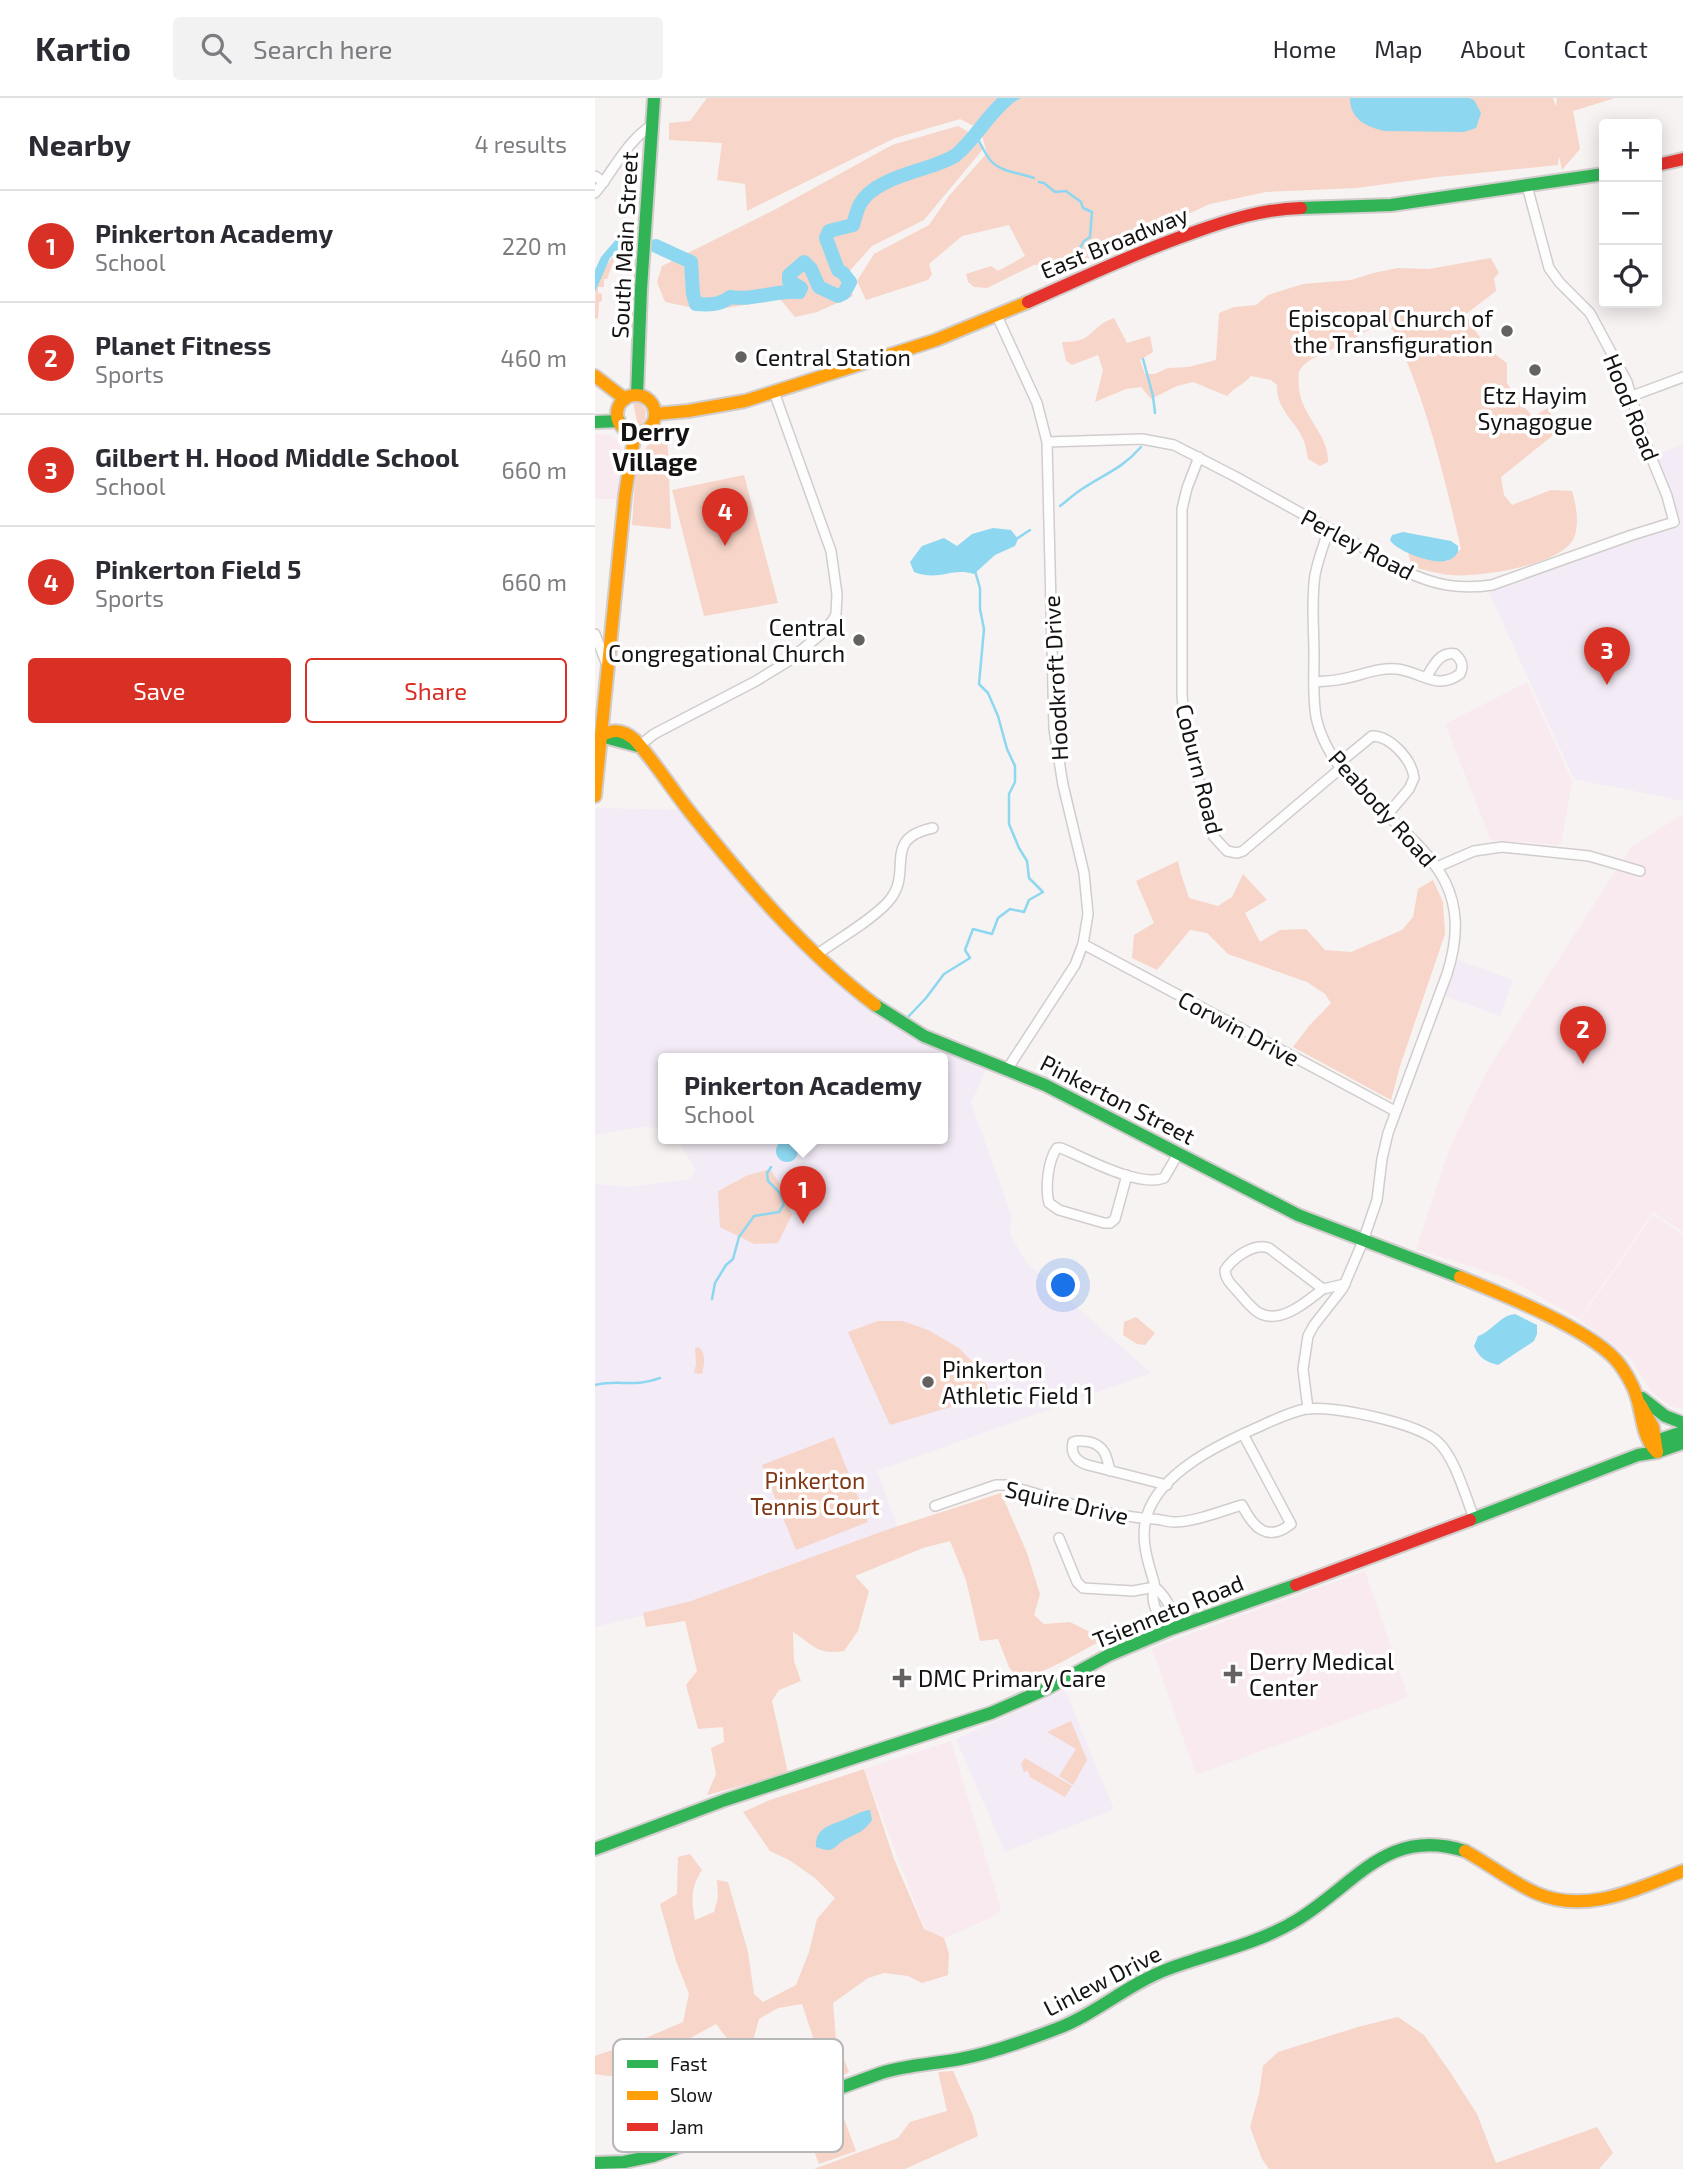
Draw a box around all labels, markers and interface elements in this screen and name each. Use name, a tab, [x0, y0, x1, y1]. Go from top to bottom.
search box	[173, 17, 663, 80]
text: Kartio	[35, 28, 131, 68]
icon: search	[197, 29, 235, 67]
text: Search here	[253, 33, 393, 64]
text: Home	[1273, 34, 1336, 63]
text: Map	[1374, 34, 1422, 63]
text: About	[1460, 34, 1526, 63]
text: Contact	[1564, 34, 1648, 63]
map controls	[1599, 119, 1662, 308]
button: +	[1599, 119, 1662, 182]
text: Nearby	[28, 126, 131, 162]
text: 4 results	[475, 130, 567, 158]
street label: South Main Street	[605, 151, 643, 339]
button: −	[1599, 182, 1662, 245]
street label: East Broadway	[1036, 200, 1192, 284]
text: Pinkerton Academy	[95, 217, 333, 248]
text: 1	[46, 232, 56, 260]
text: 220 m	[502, 232, 567, 260]
button: locate	[1599, 245, 1662, 308]
text: School	[95, 248, 165, 276]
place label: Episcopal Church of the Transfiguration	[1288, 304, 1494, 358]
marker: Episcopal Church of the Transfiguration	[1499, 323, 1515, 339]
text: Planet Fitness	[95, 329, 271, 360]
place label: Central Station	[755, 343, 911, 371]
text: 2	[44, 344, 58, 372]
text: 460 m	[501, 344, 567, 372]
marker: Central Station	[733, 349, 749, 365]
street label: Hood Road	[1598, 349, 1666, 465]
text: Sports	[95, 360, 164, 388]
marker: Etz Hayim Synagogue	[1527, 362, 1543, 378]
place label: Etz Hayim Synagogue	[1478, 381, 1592, 435]
district label: Derry Village	[612, 415, 698, 476]
text: Gilbert H. Hood Middle School	[95, 441, 459, 472]
text: 3	[44, 456, 58, 484]
text: 660 m	[502, 456, 567, 484]
text: School	[95, 472, 165, 500]
pin: 4	[702, 488, 748, 546]
street label: Perley Road	[1297, 503, 1419, 585]
text: Pinkerton Field 5	[95, 553, 301, 584]
text: 4	[44, 568, 58, 596]
text: 660 m	[502, 568, 567, 596]
text: Sports	[95, 584, 164, 612]
street label: Hoodkroft Drive	[1037, 595, 1073, 761]
place label: Central Congregational Church	[608, 613, 845, 667]
pin: 3	[1584, 627, 1630, 685]
marker: Central Congregational Church	[851, 632, 867, 648]
button: Save	[28, 658, 291, 723]
button: Share	[305, 658, 567, 723]
street label: Coburn Road	[1170, 701, 1230, 837]
street label: Peabody Road	[1323, 744, 1443, 872]
street label: Corwin Drive	[1174, 984, 1304, 1072]
pin: 2	[1560, 1006, 1606, 1064]
street label: Pinkerton Street	[1036, 1048, 1200, 1150]
popup	[658, 1053, 948, 1144]
text: Pinkerton Academy	[684, 1069, 922, 1100]
text: School	[684, 1100, 754, 1128]
pin: 1	[780, 1166, 826, 1224]
your location	[1046, 1268, 1080, 1302]
place label: Pinkerton Athletic Field 1	[942, 1355, 1093, 1409]
marker: Pinkerton Athletic Field 1	[920, 1374, 936, 1390]
park label: Pinkerton Tennis Court	[750, 1466, 880, 1520]
street label: Squire Drive	[1003, 1474, 1131, 1530]
street label: Tsienneto Road	[1089, 1568, 1247, 1654]
place label: Derry Medical Center	[1249, 1647, 1394, 1701]
place label: DMC Primary Care	[918, 1664, 1106, 1692]
marker: Derry Medical Center	[1223, 1664, 1243, 1684]
marker: DMC Primary Care	[892, 1668, 912, 1688]
street label: Linlew Drive	[1038, 1938, 1166, 2022]
legend	[613, 2039, 843, 2152]
text: Fast	[670, 2052, 707, 2075]
text: Slow	[670, 2083, 713, 2106]
text: Jam	[670, 2115, 704, 2138]

